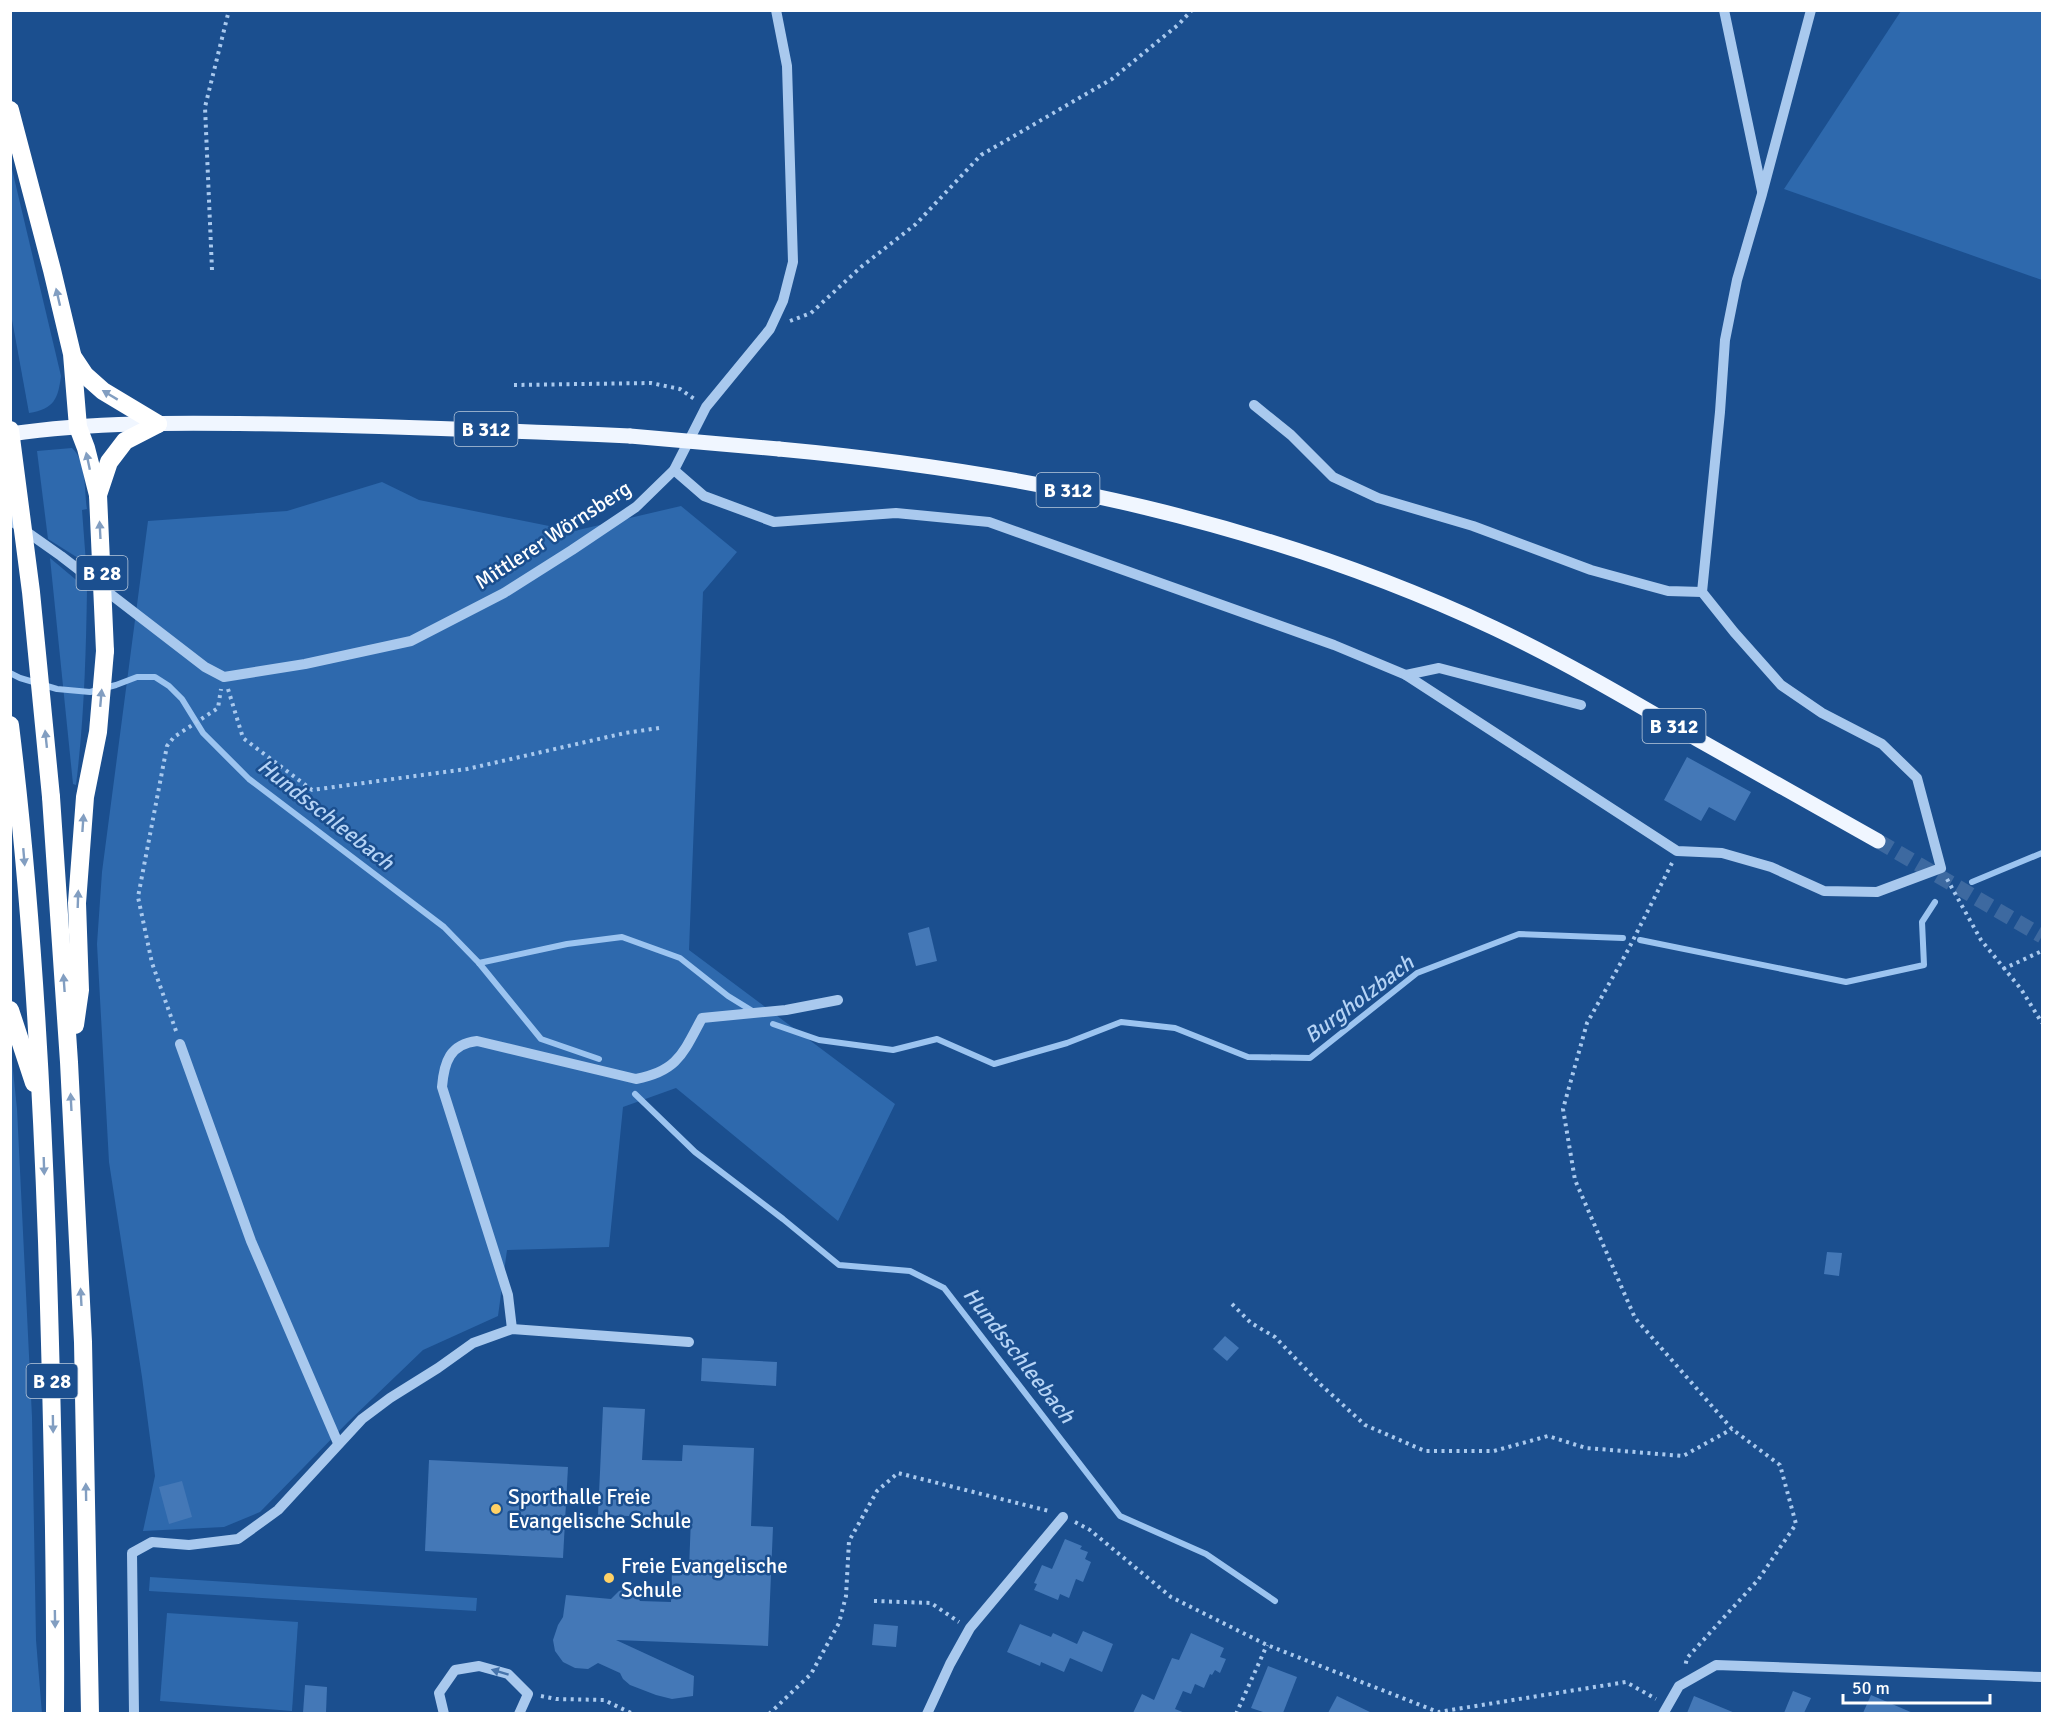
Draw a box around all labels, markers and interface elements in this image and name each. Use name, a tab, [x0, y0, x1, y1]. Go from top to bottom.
one-way arrow	[53, 288, 63, 307]
one-way arrow	[101, 389, 118, 400]
road number: B 312	[454, 412, 518, 446]
one-way arrow	[83, 452, 93, 470]
road number: B 312	[1036, 473, 1100, 507]
street label: Mittlerer Wörnsberg	[470, 475, 636, 595]
one-way arrow	[95, 520, 104, 539]
road number: B 28	[76, 556, 128, 590]
one-way arrow	[96, 688, 106, 707]
road number: B 312	[1642, 709, 1706, 743]
one-way arrow	[41, 729, 51, 748]
water label: Hundsschleebach	[253, 752, 400, 876]
one-way arrow	[78, 813, 88, 832]
one-way arrow	[20, 847, 29, 866]
one-way arrow	[73, 890, 83, 909]
water label: Burgholzbach	[1299, 948, 1420, 1049]
one-way arrow	[59, 973, 69, 992]
one-way arrow	[67, 1093, 76, 1112]
one-way arrow	[39, 1157, 49, 1176]
water label: Hundsschleebach	[957, 1282, 1081, 1429]
one-way arrow	[76, 1287, 86, 1306]
road number: B 28	[26, 1364, 78, 1398]
one-way arrow	[48, 1415, 58, 1434]
one-way arrow	[81, 1482, 90, 1501]
place label: Sporthalle Freie Evangelische Schule	[508, 1484, 691, 1534]
marker: Sporthalle Freie Evangelische Schule	[489, 1502, 503, 1516]
place label: Freie Evangelische Schule	[621, 1553, 788, 1603]
marker: Freie Evangelische Schule	[602, 1571, 616, 1585]
one-way arrow	[50, 1610, 60, 1629]
one-way arrow	[491, 1667, 509, 1676]
scale bar	[1843, 1667, 1990, 1705]
text: 50 m	[1852, 1677, 1890, 1699]

